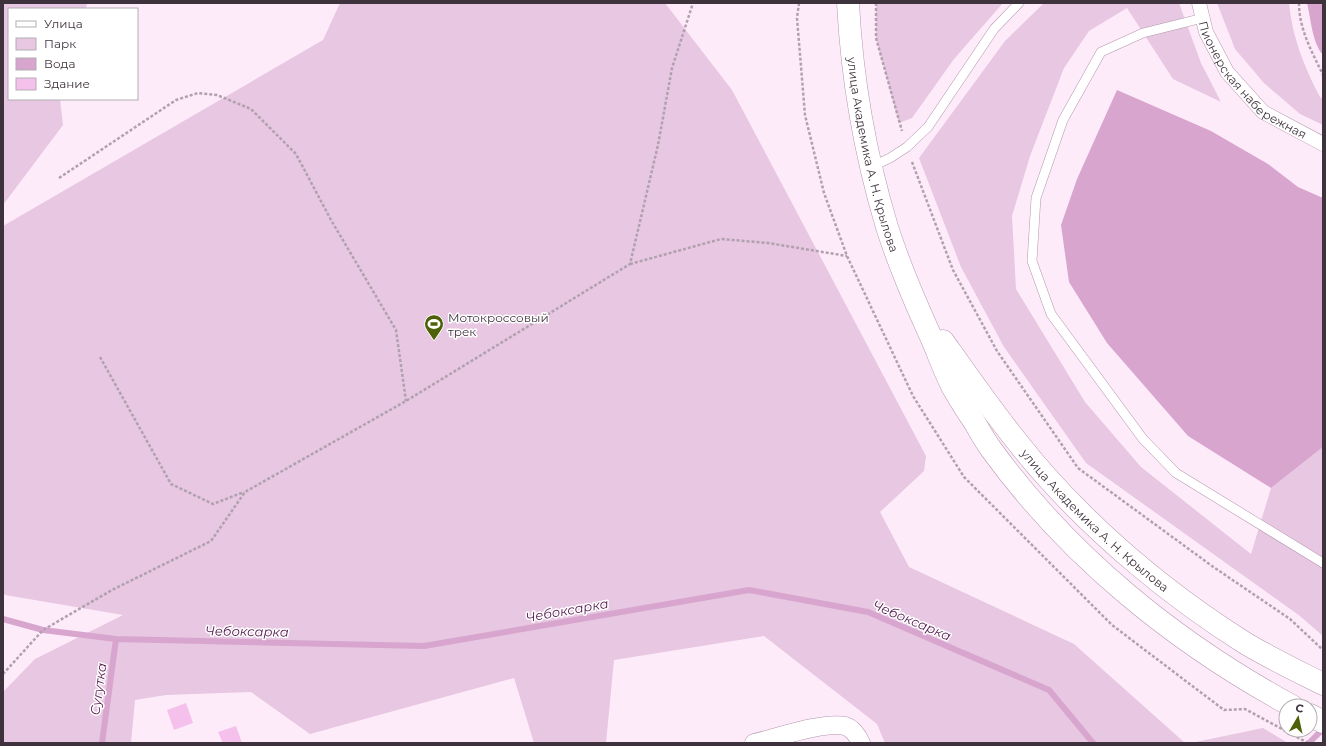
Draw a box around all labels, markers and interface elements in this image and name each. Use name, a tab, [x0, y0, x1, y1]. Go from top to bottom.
legend	[8, 8, 138, 100]
text: Улица	[44, 16, 83, 31]
street label: Пионерская набережная	[1196, 19, 1309, 141]
text: Парк	[44, 36, 76, 51]
street label: улица Академика А. Н. Крылова	[845, 55, 902, 254]
text: Вода	[44, 56, 75, 71]
text: Здание	[44, 76, 90, 91]
place label: Мотокроссовый трек	[448, 310, 549, 339]
sports icon: Мотокроссовый трек	[423, 313, 445, 341]
street label: улица Академика А. Н. Крылова	[1018, 445, 1172, 595]
water label: Чебоксарка	[525, 595, 610, 625]
water label: Чебоксарка	[870, 596, 954, 644]
water label: Чебоксарка	[205, 622, 289, 640]
water label: Сугутка	[86, 662, 110, 716]
north arrow	[1278, 698, 1318, 738]
text: С	[1295, 701, 1305, 716]

